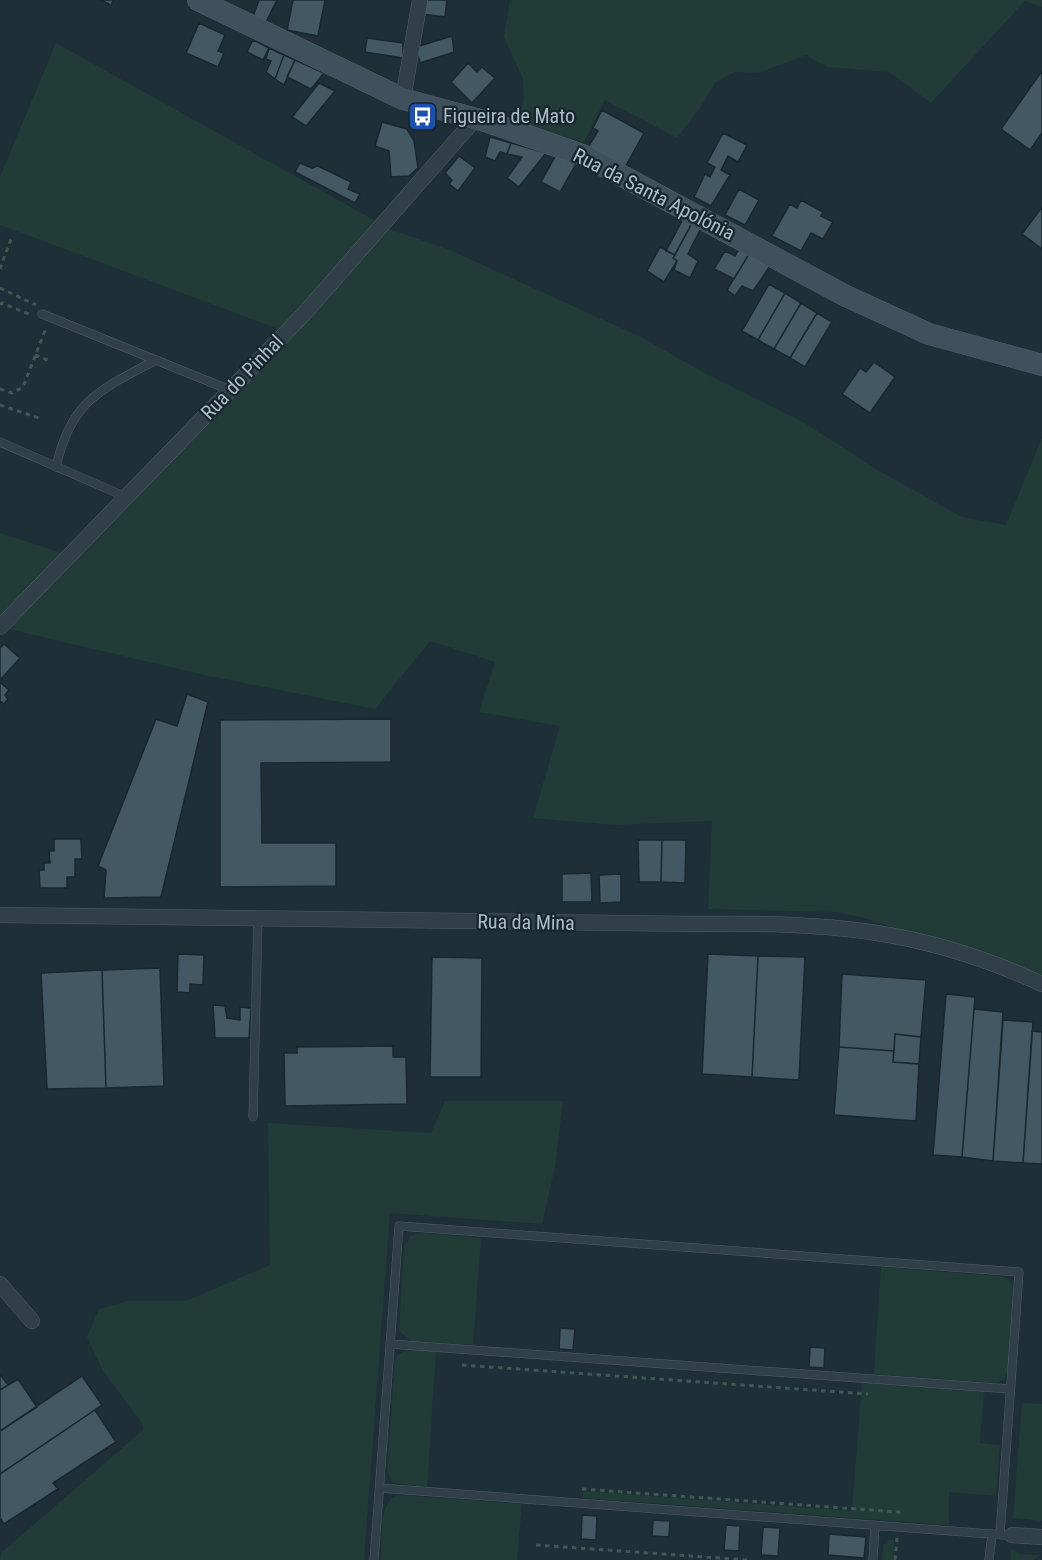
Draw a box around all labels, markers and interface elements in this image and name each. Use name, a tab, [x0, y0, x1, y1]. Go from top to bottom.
bus stop icon: Figueira de Mato	[406, 100, 438, 132]
place label: Figueira de Mato	[443, 104, 575, 128]
street label: Rua da Santa Apolónia	[569, 143, 739, 245]
street label: Rua do Pinhal	[196, 330, 288, 424]
street label: Rua da Mina	[477, 909, 575, 935]

